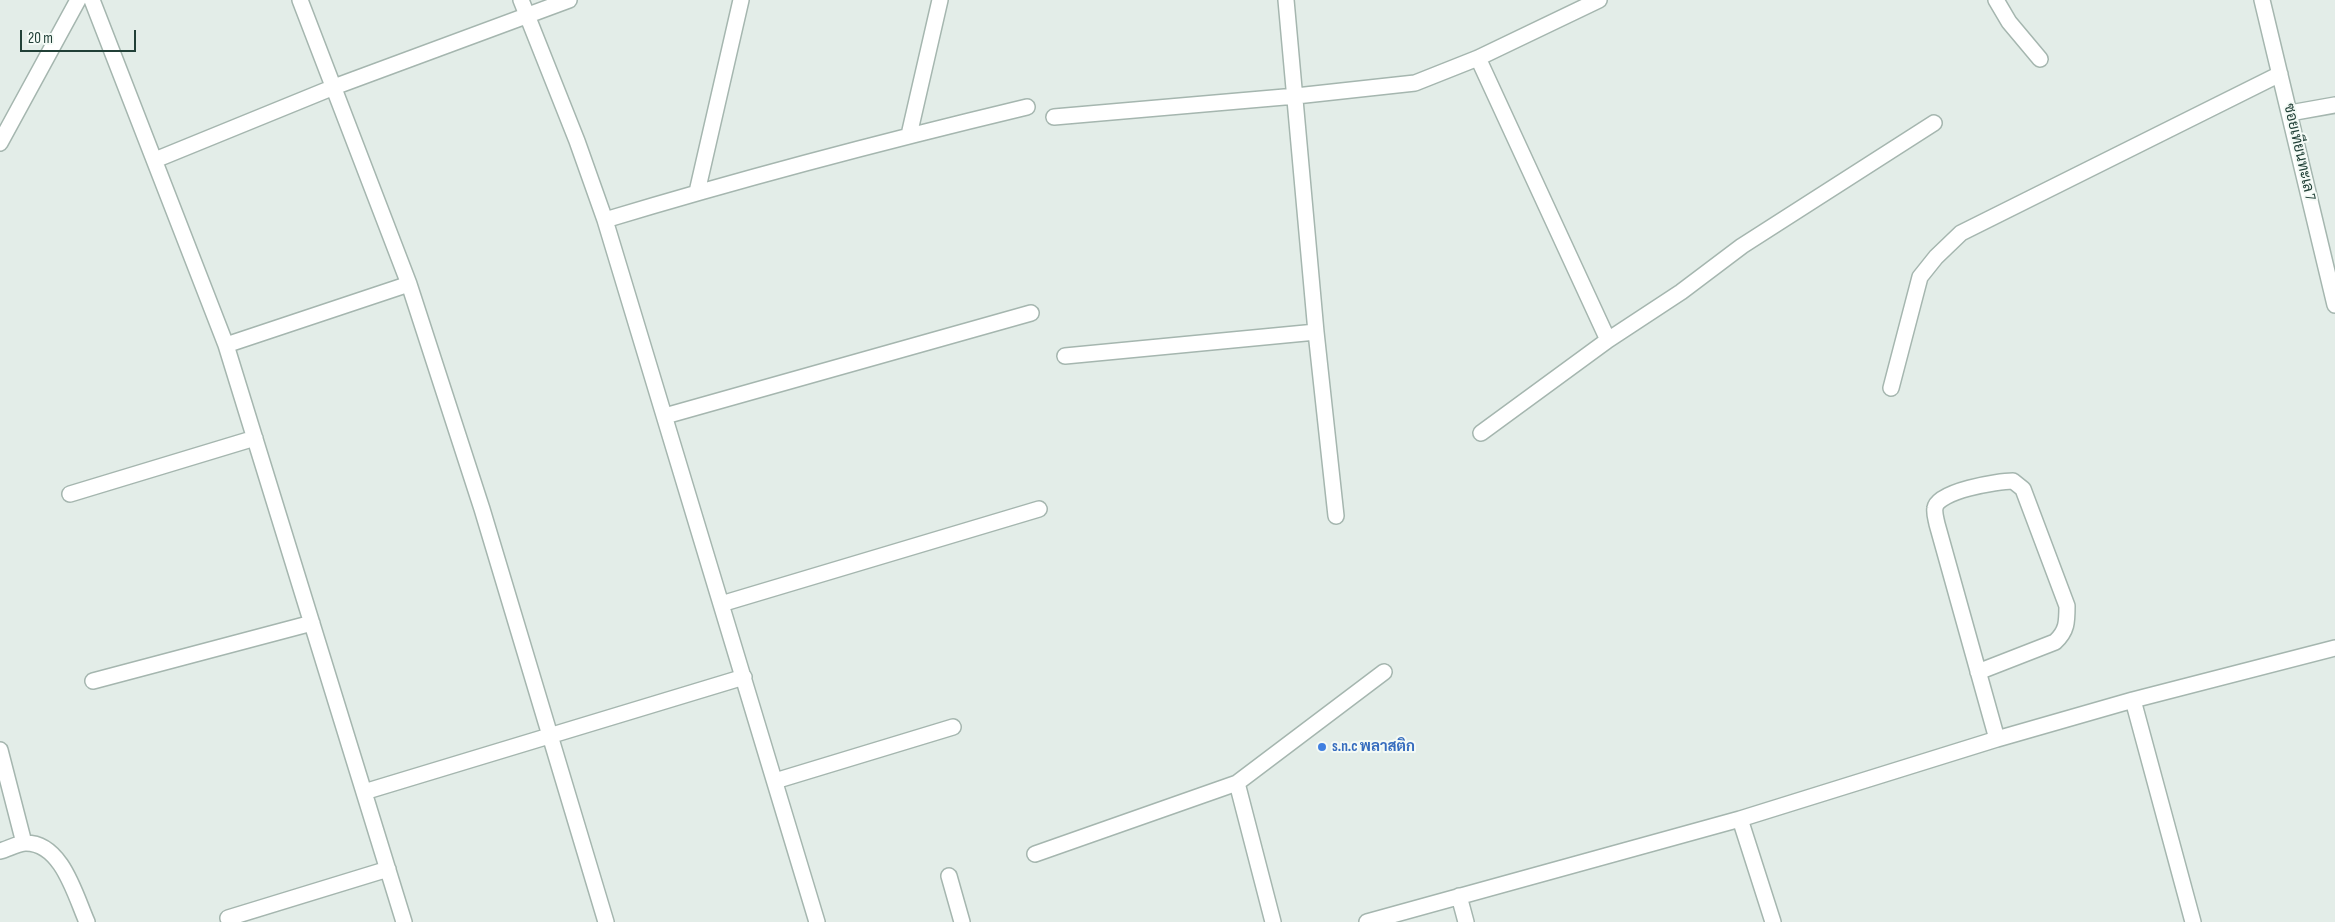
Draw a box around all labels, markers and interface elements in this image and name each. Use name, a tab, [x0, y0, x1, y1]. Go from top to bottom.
scale bar	[22, 20, 139, 52]
text: 20 m	[28, 29, 53, 48]
street label: ซอยเทียนทะเล 7	[2279, 102, 2319, 202]
place label: s.n.c พลาสติก	[1332, 738, 1415, 756]
marker: s.n.c พลาสติก	[1316, 741, 1328, 753]

